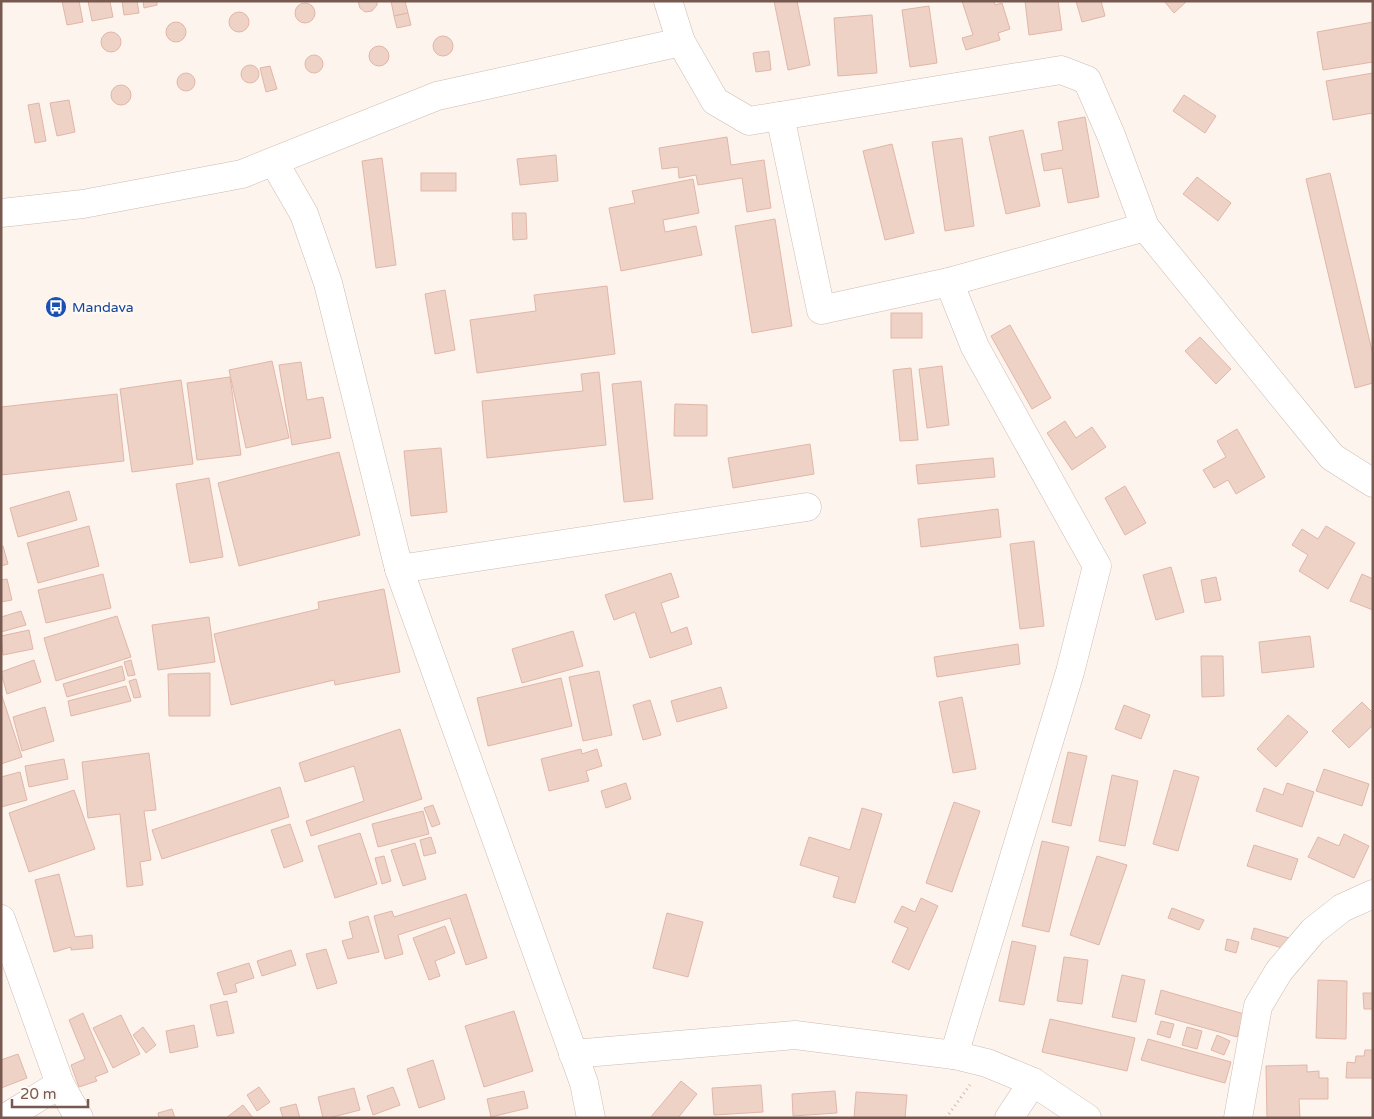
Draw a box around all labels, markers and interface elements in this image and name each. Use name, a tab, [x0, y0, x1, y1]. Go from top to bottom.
bus stop icon: Mandava	[44, 295, 68, 319]
place label: Mandava	[72, 299, 134, 316]
scale bar	[12, 1076, 89, 1108]
text: 20 m	[20, 1085, 57, 1103]

